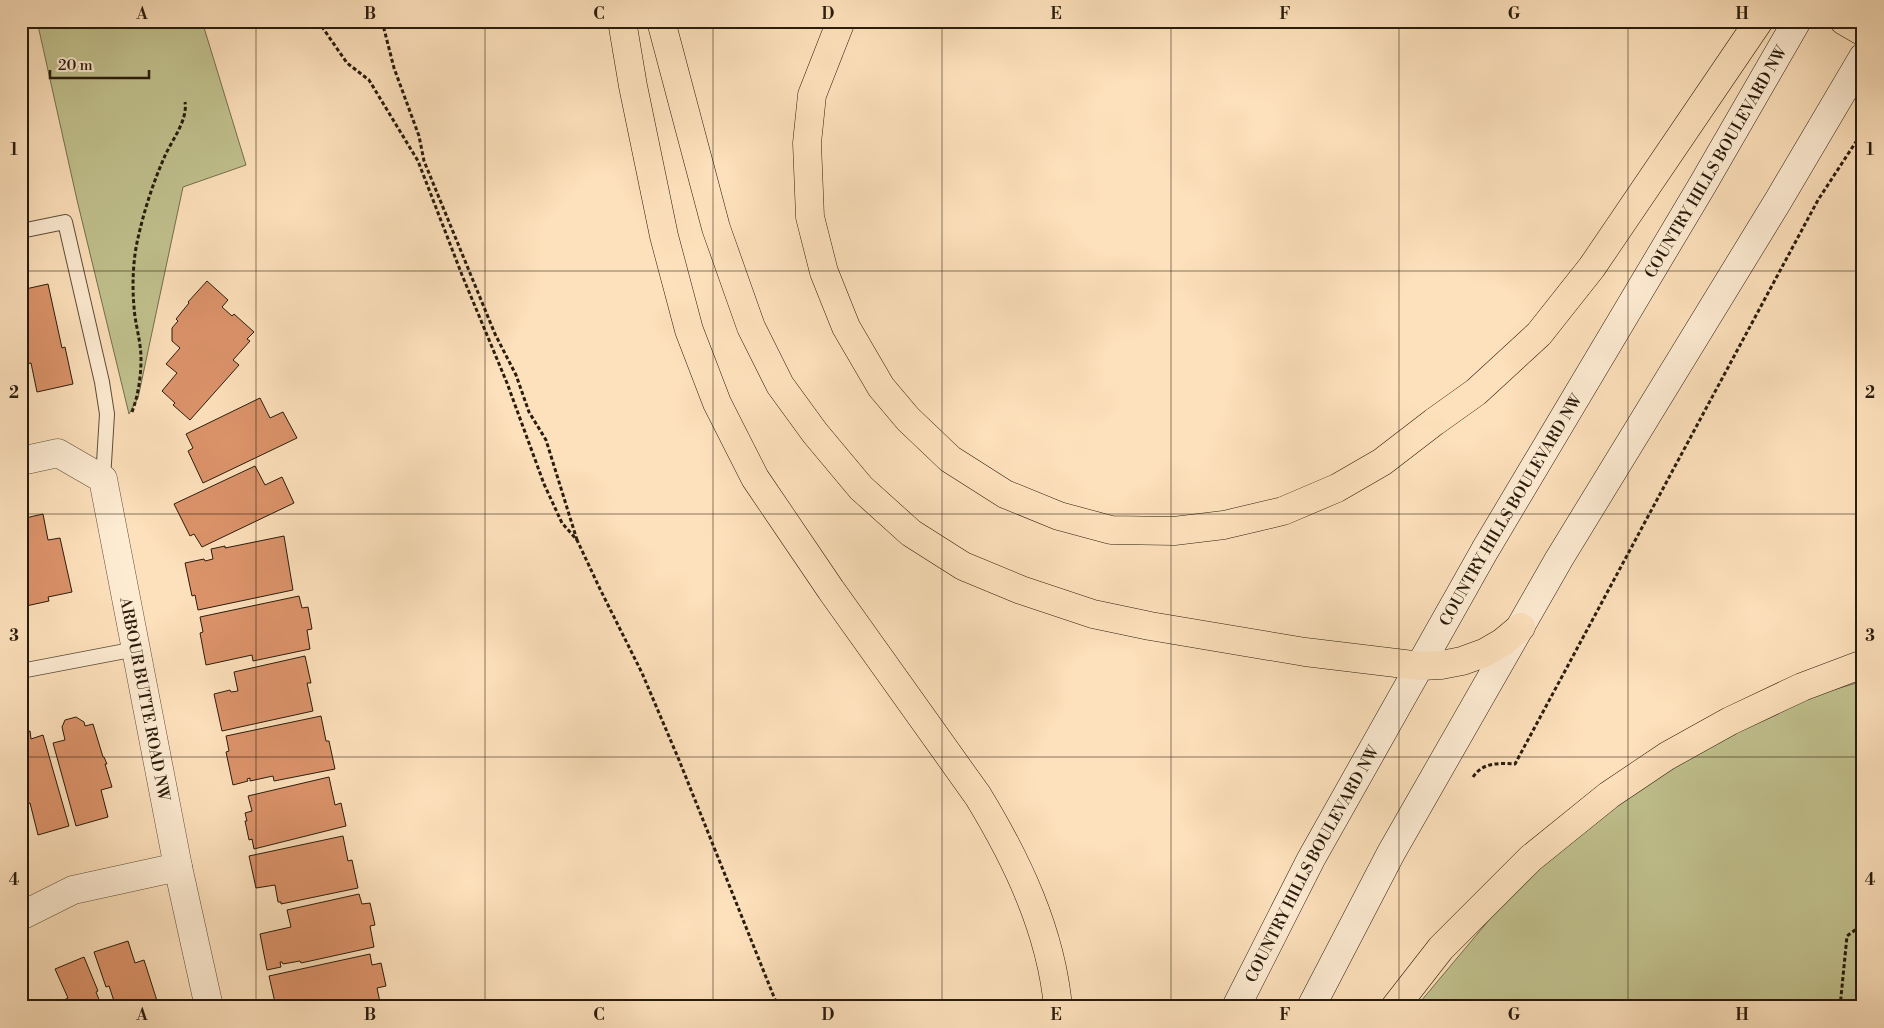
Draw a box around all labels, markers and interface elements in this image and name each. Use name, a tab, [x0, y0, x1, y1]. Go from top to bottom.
text: A	[135, 4, 148, 24]
text: B	[364, 4, 376, 24]
text: C	[593, 4, 605, 24]
text: D	[822, 4, 835, 24]
text: E	[1050, 4, 1062, 24]
text: F	[1279, 4, 1291, 24]
text: G	[1508, 4, 1521, 24]
text: H	[1735, 4, 1749, 24]
street label: COUNTRY HILLS BOULEVARD NW	[1640, 42, 1792, 282]
scale bar	[50, 48, 149, 80]
text: 20 m	[58, 56, 93, 75]
text: 1	[10, 140, 18, 160]
text: 1	[1866, 140, 1874, 160]
text: 2	[9, 383, 19, 403]
text: 2	[1865, 383, 1875, 403]
street label: COUNTRY HILLS BOULEVARD NW	[1435, 390, 1587, 630]
street label: ARBOUR BUTTE ROAD NW	[115, 595, 174, 803]
text: 3	[9, 626, 19, 646]
text: 3	[1865, 626, 1875, 646]
street label: COUNTRY HILLS BOULEVARD NW	[1241, 742, 1384, 986]
text: 4	[9, 870, 20, 890]
text: 4	[1865, 870, 1876, 890]
text: A	[135, 1005, 148, 1025]
text: B	[364, 1005, 376, 1025]
text: C	[593, 1005, 605, 1025]
text: D	[822, 1005, 835, 1025]
text: E	[1050, 1005, 1062, 1025]
text: F	[1279, 1005, 1291, 1025]
text: G	[1508, 1005, 1521, 1025]
text: H	[1735, 1005, 1749, 1025]

